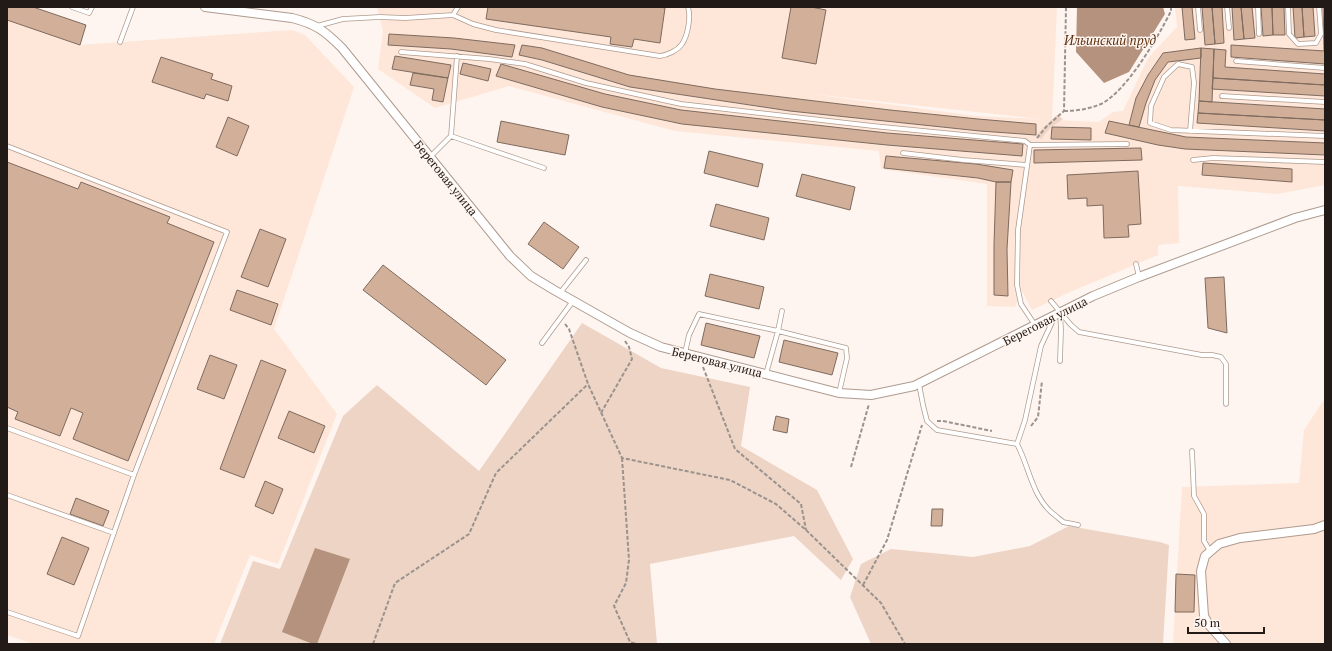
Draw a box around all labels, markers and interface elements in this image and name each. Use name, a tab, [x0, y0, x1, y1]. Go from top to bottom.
water label: Ильинский пруд	[1063, 31, 1157, 49]
street label: Береговая улица	[411, 137, 481, 219]
street label: Береговая улица	[1000, 293, 1090, 349]
street label: Береговая улица	[670, 344, 764, 380]
scale bar	[1188, 609, 1264, 635]
text: 50 m	[1194, 615, 1221, 630]

